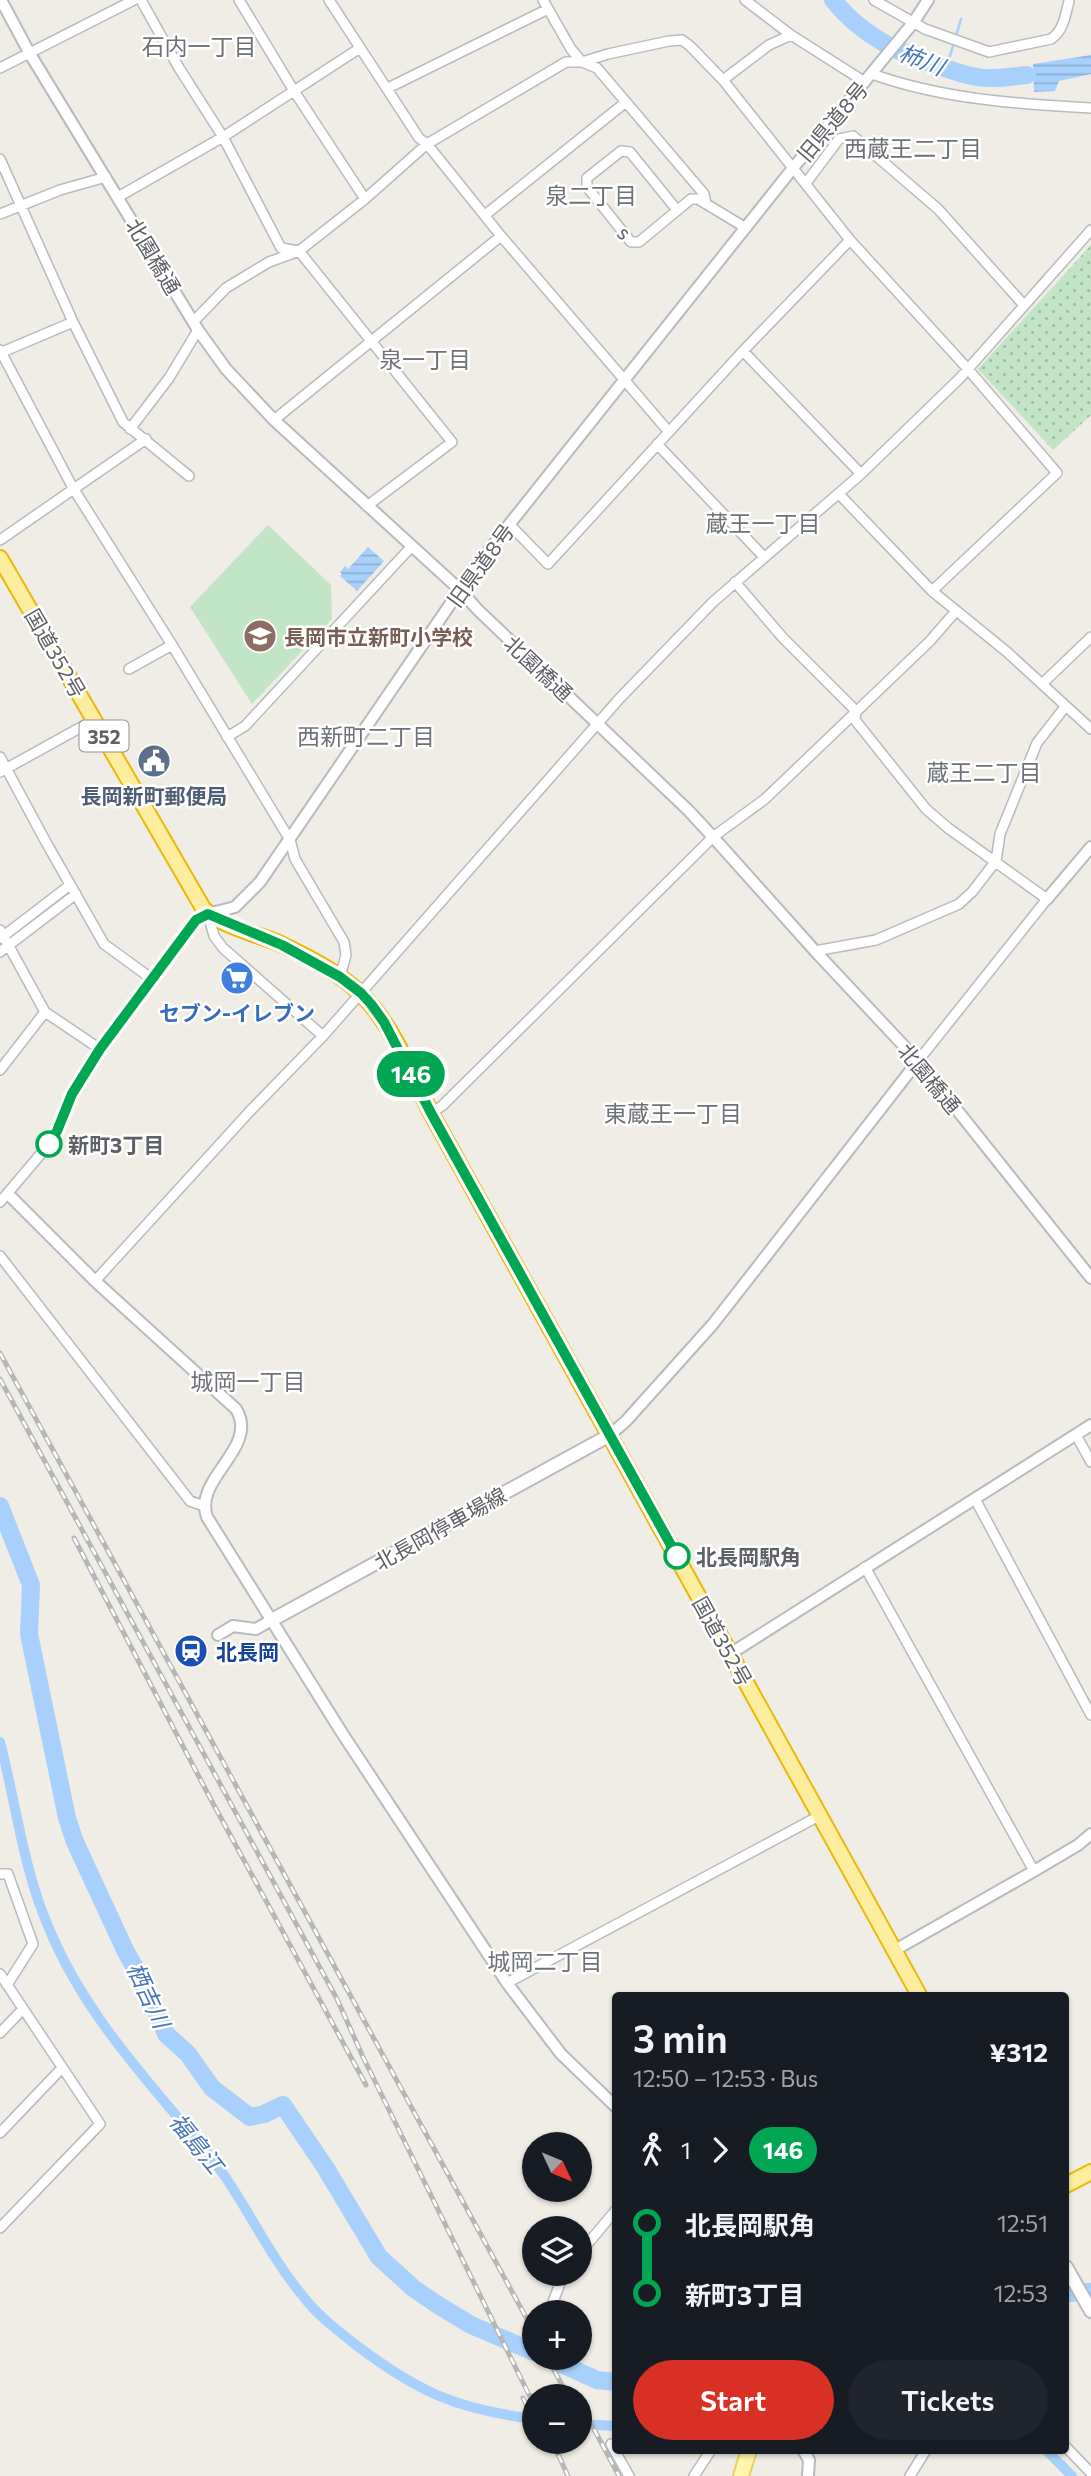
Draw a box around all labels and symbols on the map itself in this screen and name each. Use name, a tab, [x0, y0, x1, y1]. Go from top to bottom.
district label: 石内一丁目	[142, 32, 257, 60]
water label: 柿川	[896, 38, 951, 81]
street label: 旧県道8号	[791, 76, 873, 166]
district label: 西蔵王二丁目	[844, 134, 982, 162]
district label: 泉二丁目	[545, 181, 637, 209]
street label: 北園橋通	[122, 214, 186, 298]
street label: s	[613, 220, 637, 244]
district label: 泉一丁目	[379, 345, 471, 373]
district label: 蔵王一丁目	[706, 509, 821, 537]
street label: 旧県道8号	[441, 519, 519, 611]
street label: 国道352号	[20, 604, 92, 702]
school or university icon: 長岡市立新町小学校	[241, 617, 279, 655]
place label: 長岡市立新町小学校	[284, 624, 473, 649]
street label: 北園橋通	[500, 630, 578, 706]
road number: 352	[80, 720, 128, 751]
district label: 西新町二丁目	[297, 722, 435, 750]
public building icon: 長岡新町郵便局	[135, 742, 173, 780]
district label: 蔵王二丁目	[927, 758, 1042, 786]
place label: 長岡新町郵便局	[81, 783, 228, 808]
supermarket icon: セブン-イレブン	[218, 959, 256, 997]
place label: セブン-イレブン	[159, 1000, 315, 1025]
street label: 北園橋通	[893, 1038, 967, 1118]
line badge: 146	[371, 1051, 451, 1097]
district label: 東蔵王一丁目	[604, 1099, 742, 1127]
marker: 新町3丁目	[36, 1131, 62, 1157]
place label: 新町3丁目	[68, 1132, 164, 1157]
district label: 城岡一丁目	[191, 1367, 306, 1395]
street label: 北長岡停車場線	[370, 1481, 510, 1575]
marker: 北長岡駅角	[664, 1543, 690, 1569]
place label: 北長岡駅角	[696, 1544, 801, 1569]
street label: 国道352号	[688, 1592, 758, 1690]
station icon: 北長岡	[172, 1632, 210, 1670]
place label: 北長岡	[216, 1639, 279, 1664]
district label: 城岡二丁目	[488, 1947, 603, 1975]
water label: 栖吉川	[122, 1958, 178, 2035]
water label: 福島江	[164, 2107, 231, 2181]
north arrow	[522, 2132, 592, 2202]

